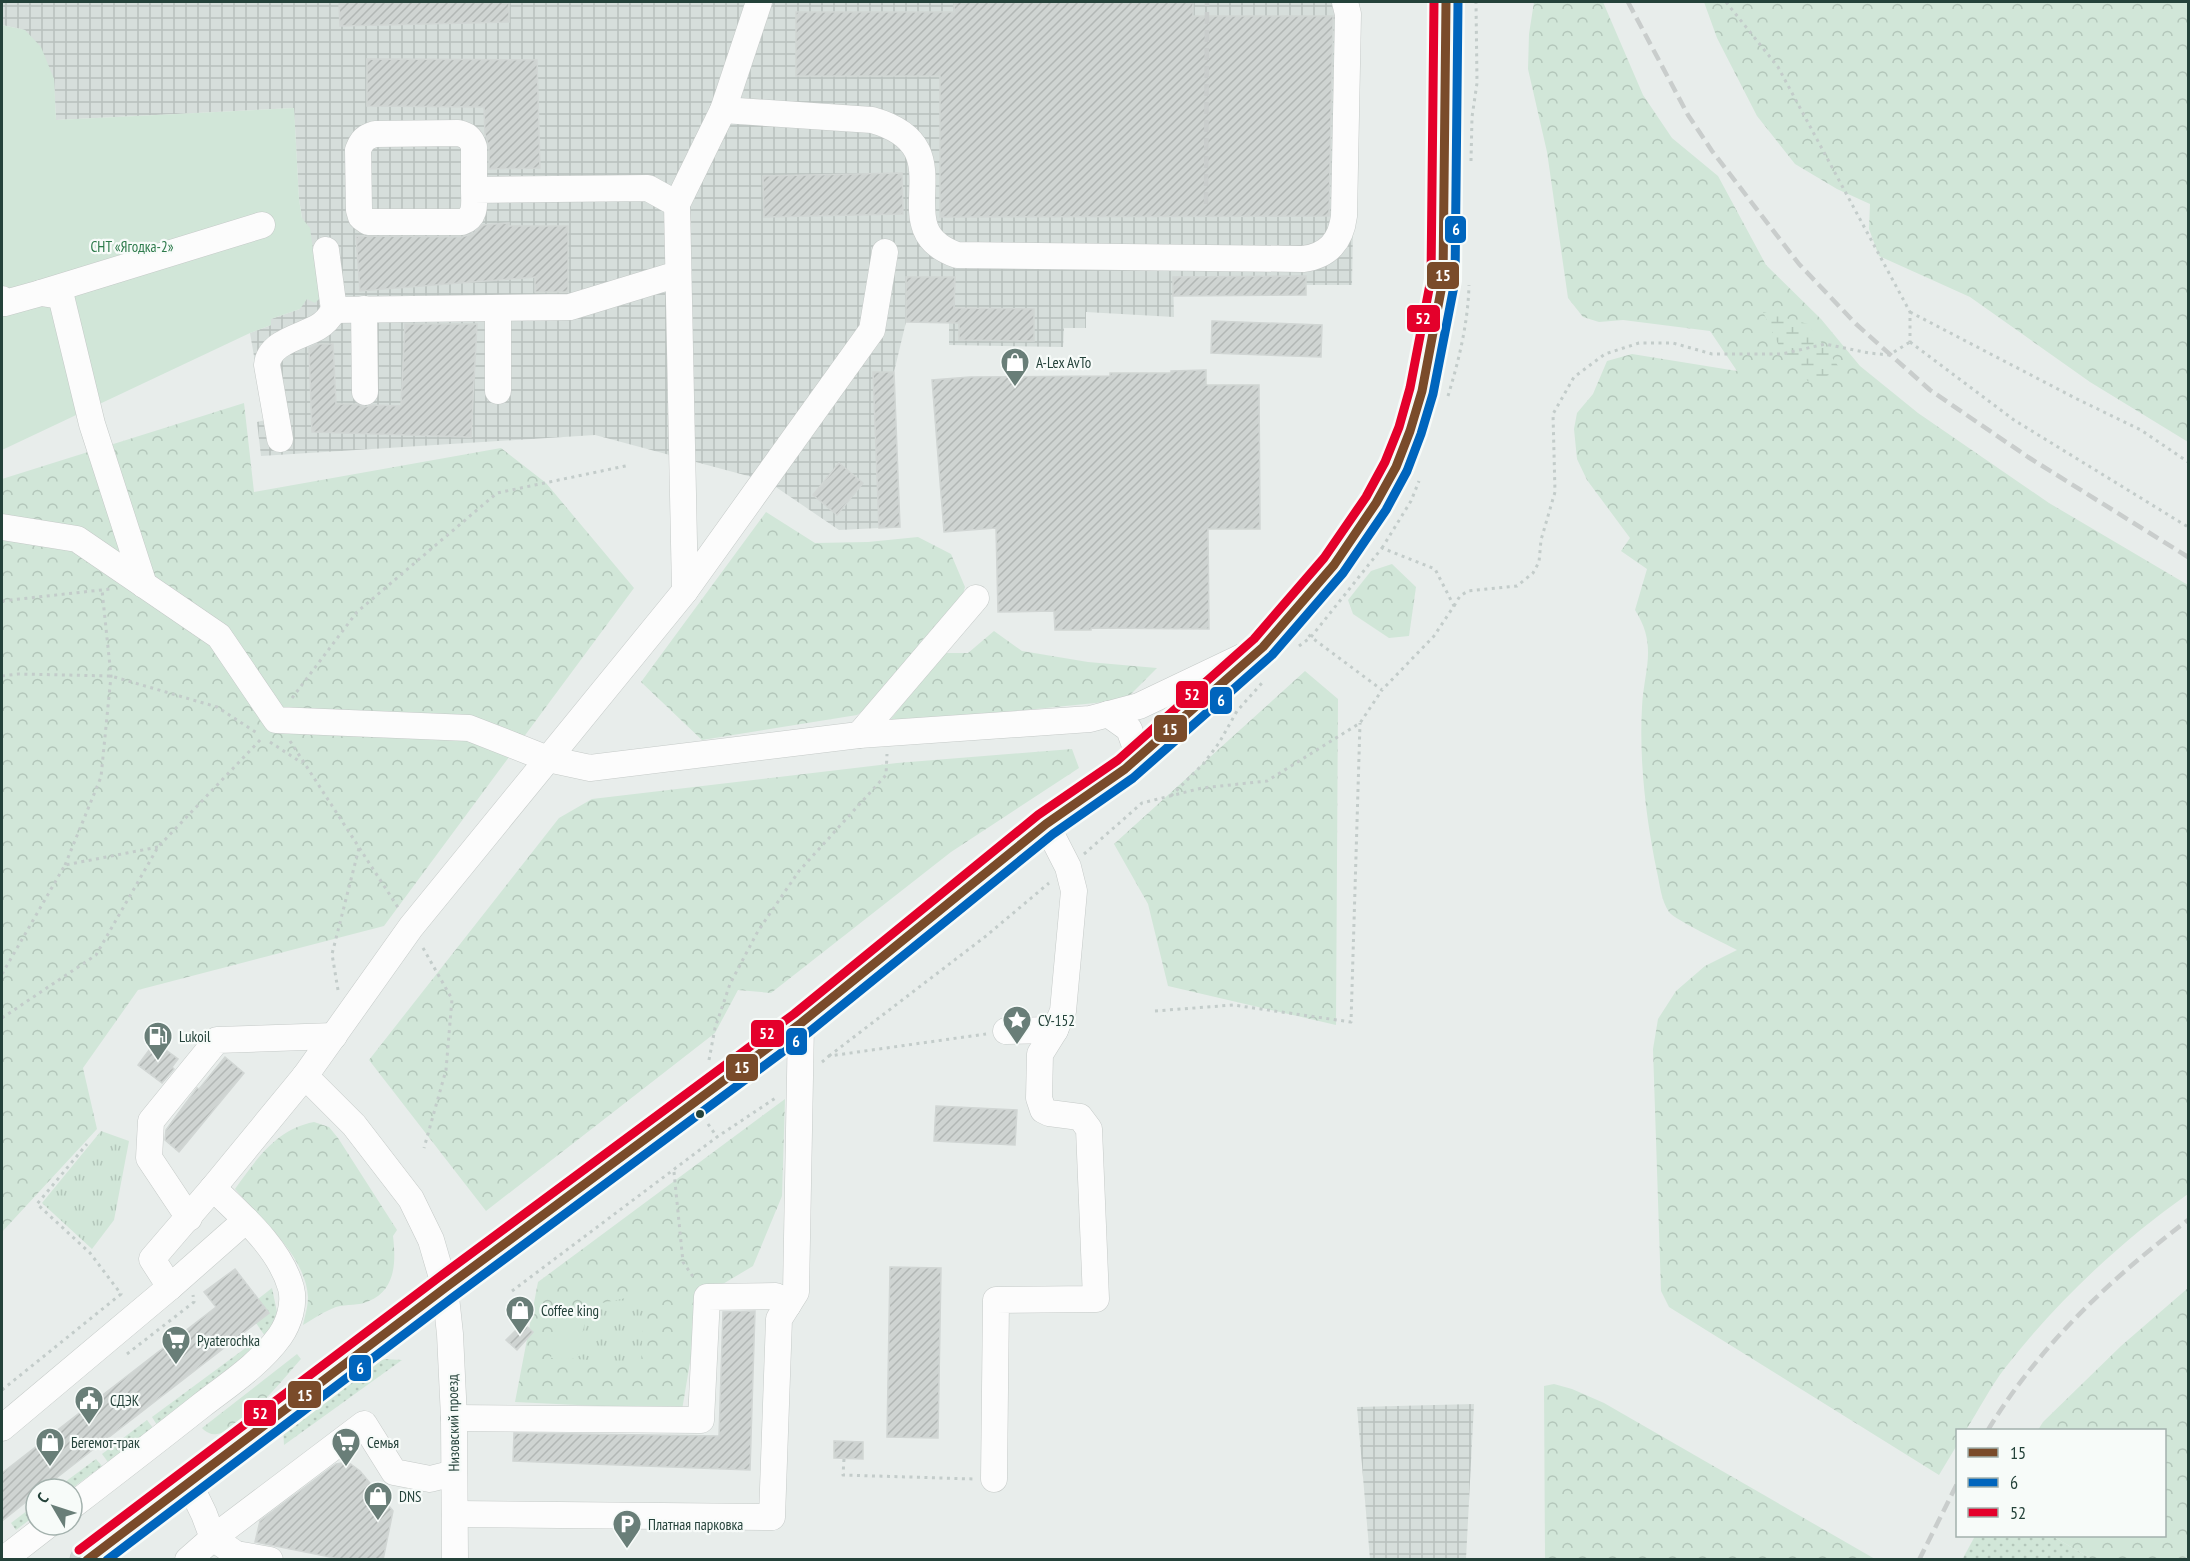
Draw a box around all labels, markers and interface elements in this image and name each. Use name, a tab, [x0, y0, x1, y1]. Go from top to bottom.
line badge: 6	[1444, 215, 1467, 244]
text: 6	[1452, 219, 1460, 239]
park label: СНТ «Ягодка-2»	[90, 237, 174, 256]
line badge: 15	[1426, 261, 1460, 290]
text: 15	[1435, 265, 1451, 285]
line badge: 52	[1406, 304, 1441, 333]
text: 52	[1415, 308, 1431, 328]
shop icon: A-Lex AvTo	[999, 346, 1031, 388]
place label: A-Lex AvTo	[1036, 353, 1091, 372]
line badge: 52	[1175, 680, 1209, 709]
text: 52	[1184, 684, 1200, 704]
line badge: 6	[1209, 686, 1233, 715]
text: 6	[1217, 690, 1225, 710]
line badge: 15	[1153, 714, 1188, 743]
text: 15	[1162, 719, 1178, 739]
place icon: СУ-152	[1001, 1004, 1033, 1046]
place label: СУ-152	[1038, 1011, 1075, 1030]
line badge: 52	[750, 1019, 785, 1048]
fuel station icon: Lukoil	[142, 1020, 174, 1062]
text: 52	[759, 1023, 775, 1043]
place label: Lukoil	[179, 1027, 211, 1046]
line badge: 6	[785, 1027, 808, 1056]
text: 6	[792, 1031, 800, 1051]
line badge: 15	[725, 1053, 759, 1082]
text: 15	[734, 1057, 750, 1077]
unlabelled marker	[694, 1108, 706, 1120]
shop icon: Coffee king	[504, 1294, 536, 1336]
place label: Coffee king	[541, 1301, 599, 1320]
supermarket icon: Pyaterochka	[160, 1324, 192, 1366]
place label: Pyaterochka	[197, 1331, 260, 1350]
line badge: 6	[348, 1354, 372, 1382]
text: 6	[356, 1358, 364, 1378]
street label: Низовский проезд	[443, 1374, 463, 1472]
line badge: 15	[287, 1380, 322, 1409]
public building icon: СДЭК	[73, 1384, 105, 1426]
text: 15	[297, 1385, 313, 1405]
place label: СДЭК	[110, 1391, 140, 1410]
line badge: 52	[243, 1399, 277, 1427]
text: 52	[252, 1403, 268, 1423]
shop icon: Бегемот-трак	[34, 1426, 66, 1468]
supermarket icon: Семья	[330, 1426, 362, 1468]
legend	[1956, 1429, 2166, 1537]
place label: Бегемот-трак	[71, 1433, 140, 1452]
place label: Семья	[367, 1433, 399, 1452]
text: 15	[2010, 1441, 2026, 1464]
text: 6	[2010, 1471, 2018, 1494]
north arrow	[24, 1477, 84, 1537]
shop icon: DNS	[362, 1480, 394, 1522]
place label: DNS	[399, 1487, 421, 1506]
text: С	[32, 1488, 53, 1507]
text: 52	[2010, 1501, 2026, 1524]
parking icon: Платная парковка	[611, 1508, 643, 1550]
place label: Платная парковка	[648, 1515, 743, 1534]

